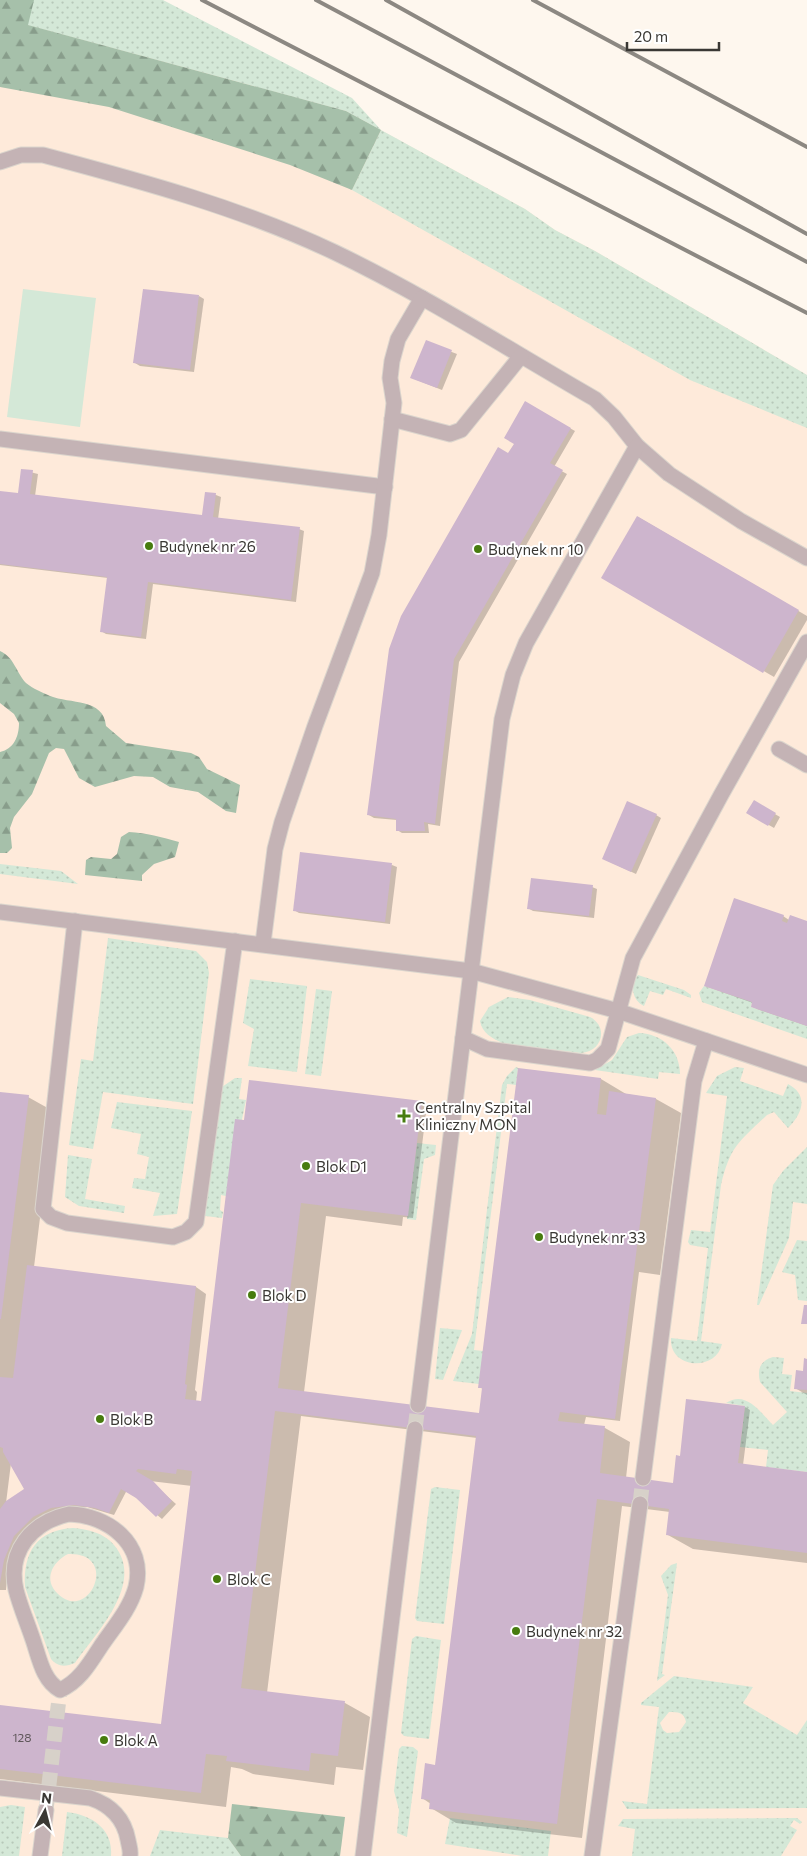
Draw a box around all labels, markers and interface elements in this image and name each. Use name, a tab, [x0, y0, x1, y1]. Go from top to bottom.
scale bar	[627, 20, 720, 52]
text: 20 m	[634, 27, 668, 45]
place label: Budynek nr 26	[159, 537, 256, 555]
marker: Budynek nr 26	[143, 540, 155, 552]
place label: Budynek nr 10	[488, 540, 584, 558]
marker: Budynek nr 10	[472, 543, 484, 555]
place label: Centralny Szpital Kliniczny MON	[415, 1098, 531, 1133]
marker: Centralny Szpital Kliniczny MON	[397, 1109, 411, 1123]
place label: Blok D1	[316, 1157, 367, 1175]
marker: Blok D1	[300, 1160, 312, 1172]
place label: Budynek nr 33	[549, 1228, 646, 1246]
marker: Budynek nr 33	[533, 1231, 545, 1243]
place label: Blok D	[262, 1286, 307, 1304]
marker: Blok D	[246, 1289, 258, 1301]
place label: Blok B	[110, 1410, 153, 1428]
marker: Blok B	[94, 1413, 106, 1425]
place label: Blok C	[227, 1570, 271, 1588]
marker: Blok C	[211, 1573, 223, 1585]
place label: Budynek nr 32	[526, 1622, 622, 1640]
marker: Budynek nr 32	[510, 1625, 522, 1637]
house number: 128	[12, 1730, 32, 1744]
place label: Blok A	[114, 1731, 158, 1749]
marker: Blok A	[98, 1734, 110, 1746]
north arrow	[20, 1786, 70, 1836]
text: N	[40, 1789, 53, 1807]

